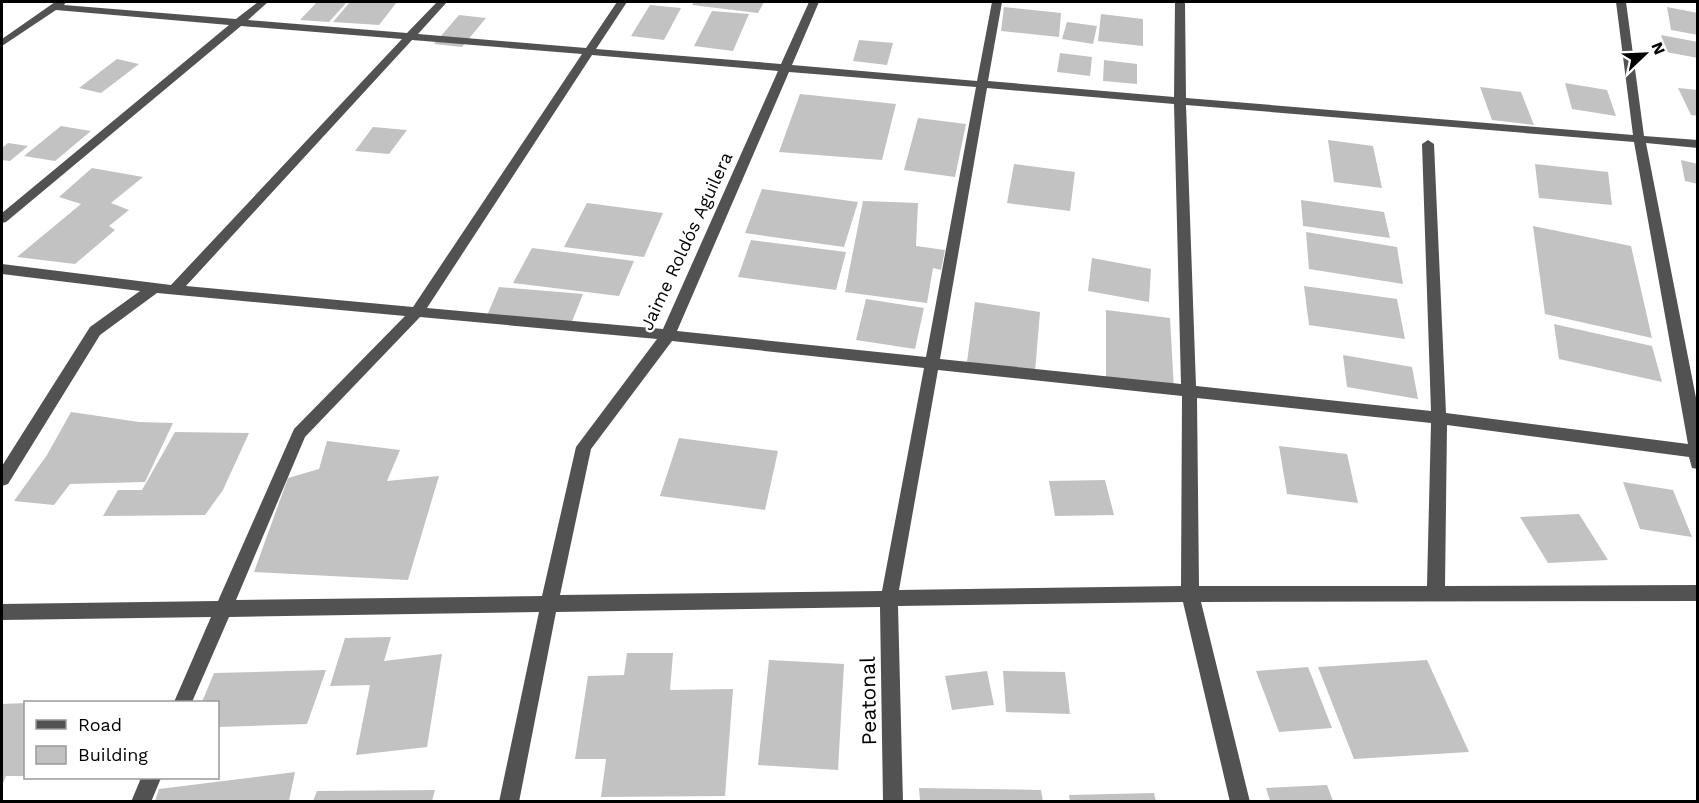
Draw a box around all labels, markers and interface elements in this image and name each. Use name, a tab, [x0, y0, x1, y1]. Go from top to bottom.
north arrow	[1615, 24, 1675, 84]
text: N	[1647, 39, 1669, 58]
street label: Jaime Roldós Aguilera	[635, 149, 737, 333]
street label: Peatonal	[855, 656, 881, 746]
legend	[24, 701, 219, 779]
text: Road	[78, 714, 122, 735]
text: Building	[78, 744, 148, 765]

